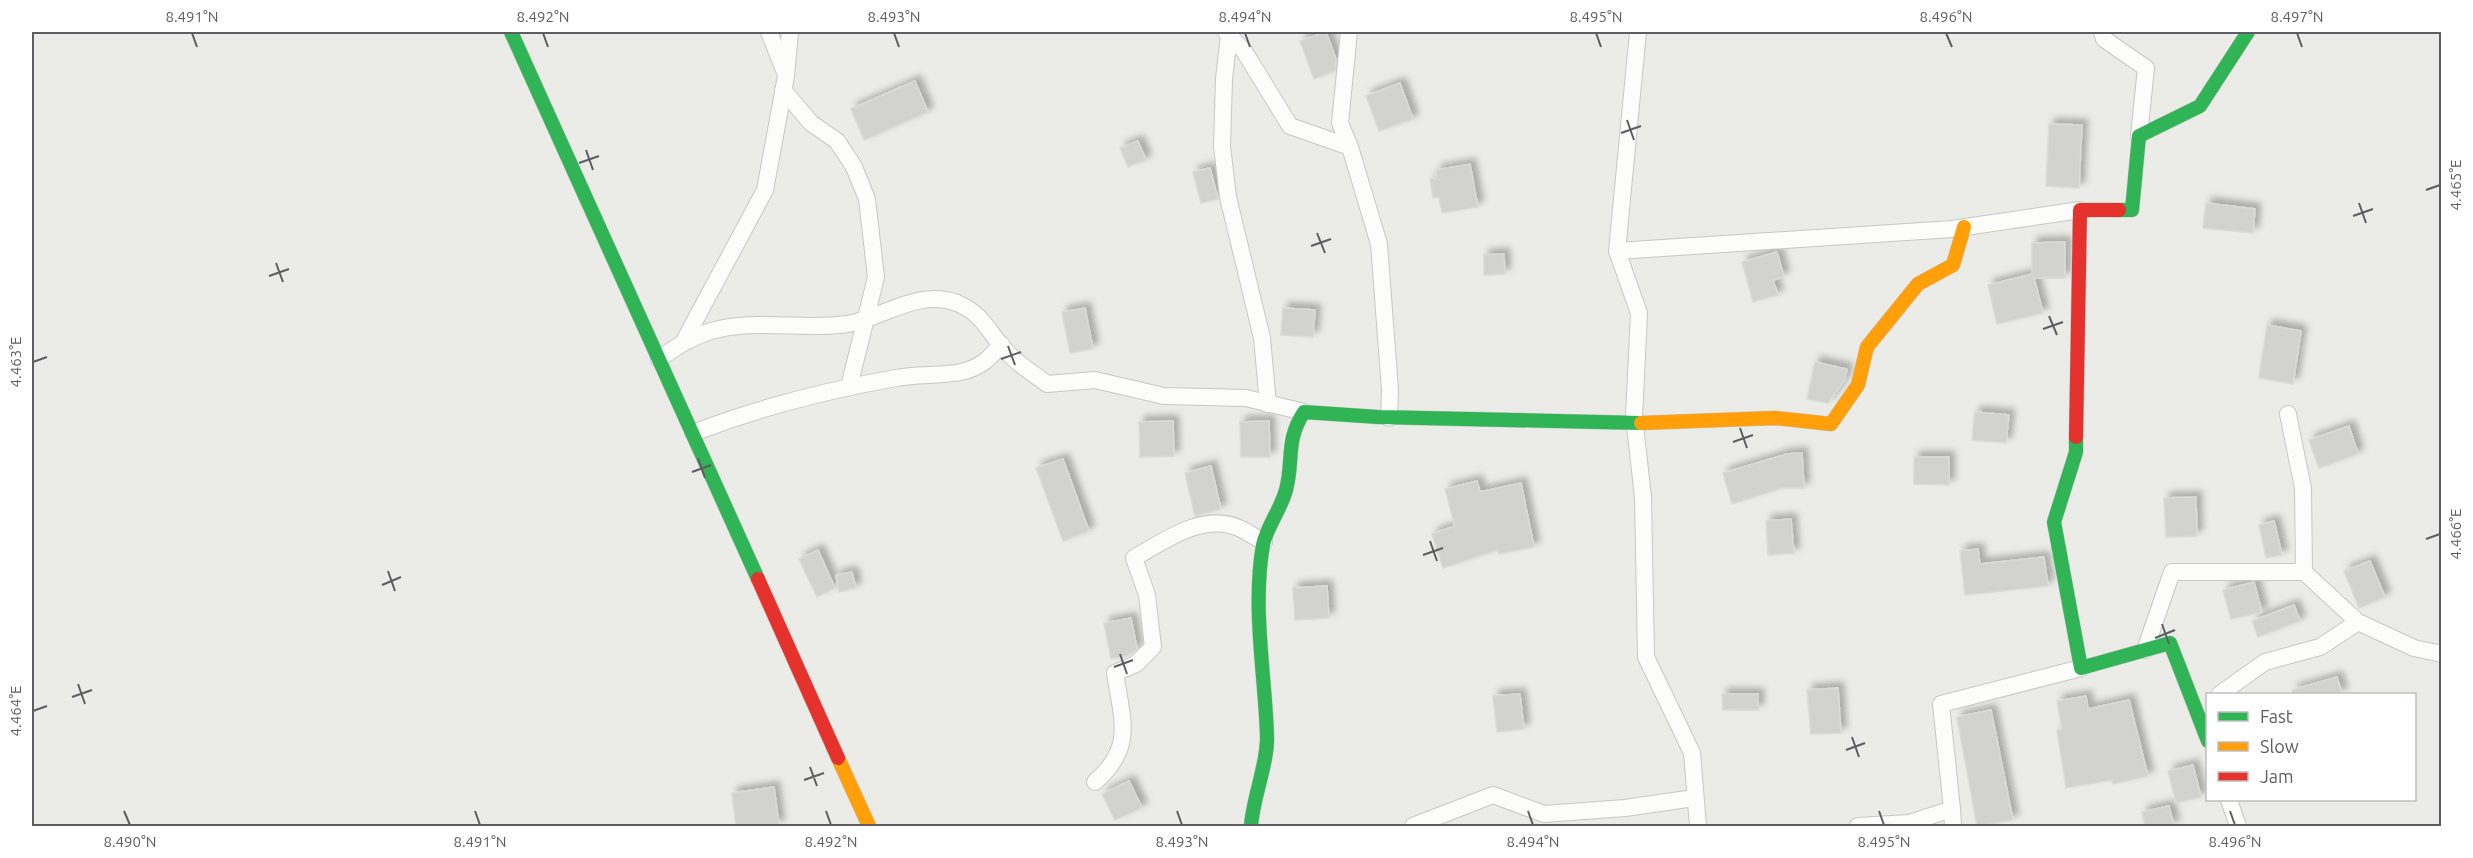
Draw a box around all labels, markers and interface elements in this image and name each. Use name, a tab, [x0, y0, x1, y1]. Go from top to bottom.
text: 8.491°N	[165, 8, 219, 25]
text: 8.492°N	[516, 8, 570, 25]
text: 8.493°N	[867, 8, 921, 25]
text: 8.494°N	[1218, 8, 1272, 25]
text: 8.495°N	[1569, 8, 1623, 25]
text: 8.496°N	[1919, 8, 1973, 25]
text: 8.497°N	[2270, 8, 2324, 25]
text: 4.465°E	[2447, 160, 2464, 210]
text: 4.463°E	[7, 337, 24, 387]
text: 4.466°E	[2447, 509, 2464, 559]
text: 4.464°E	[7, 686, 24, 736]
legend	[2206, 693, 2416, 801]
text: Fast	[2260, 706, 2293, 726]
text: Slow	[2260, 736, 2299, 756]
text: Jam	[2260, 766, 2294, 786]
text: 8.490°N	[103, 833, 157, 850]
text: 8.491°N	[453, 833, 507, 850]
text: 8.492°N	[804, 833, 858, 850]
text: 8.493°N	[1155, 833, 1209, 850]
text: 8.494°N	[1506, 833, 1560, 850]
text: 8.495°N	[1857, 833, 1911, 850]
text: 8.496°N	[2208, 833, 2262, 850]

